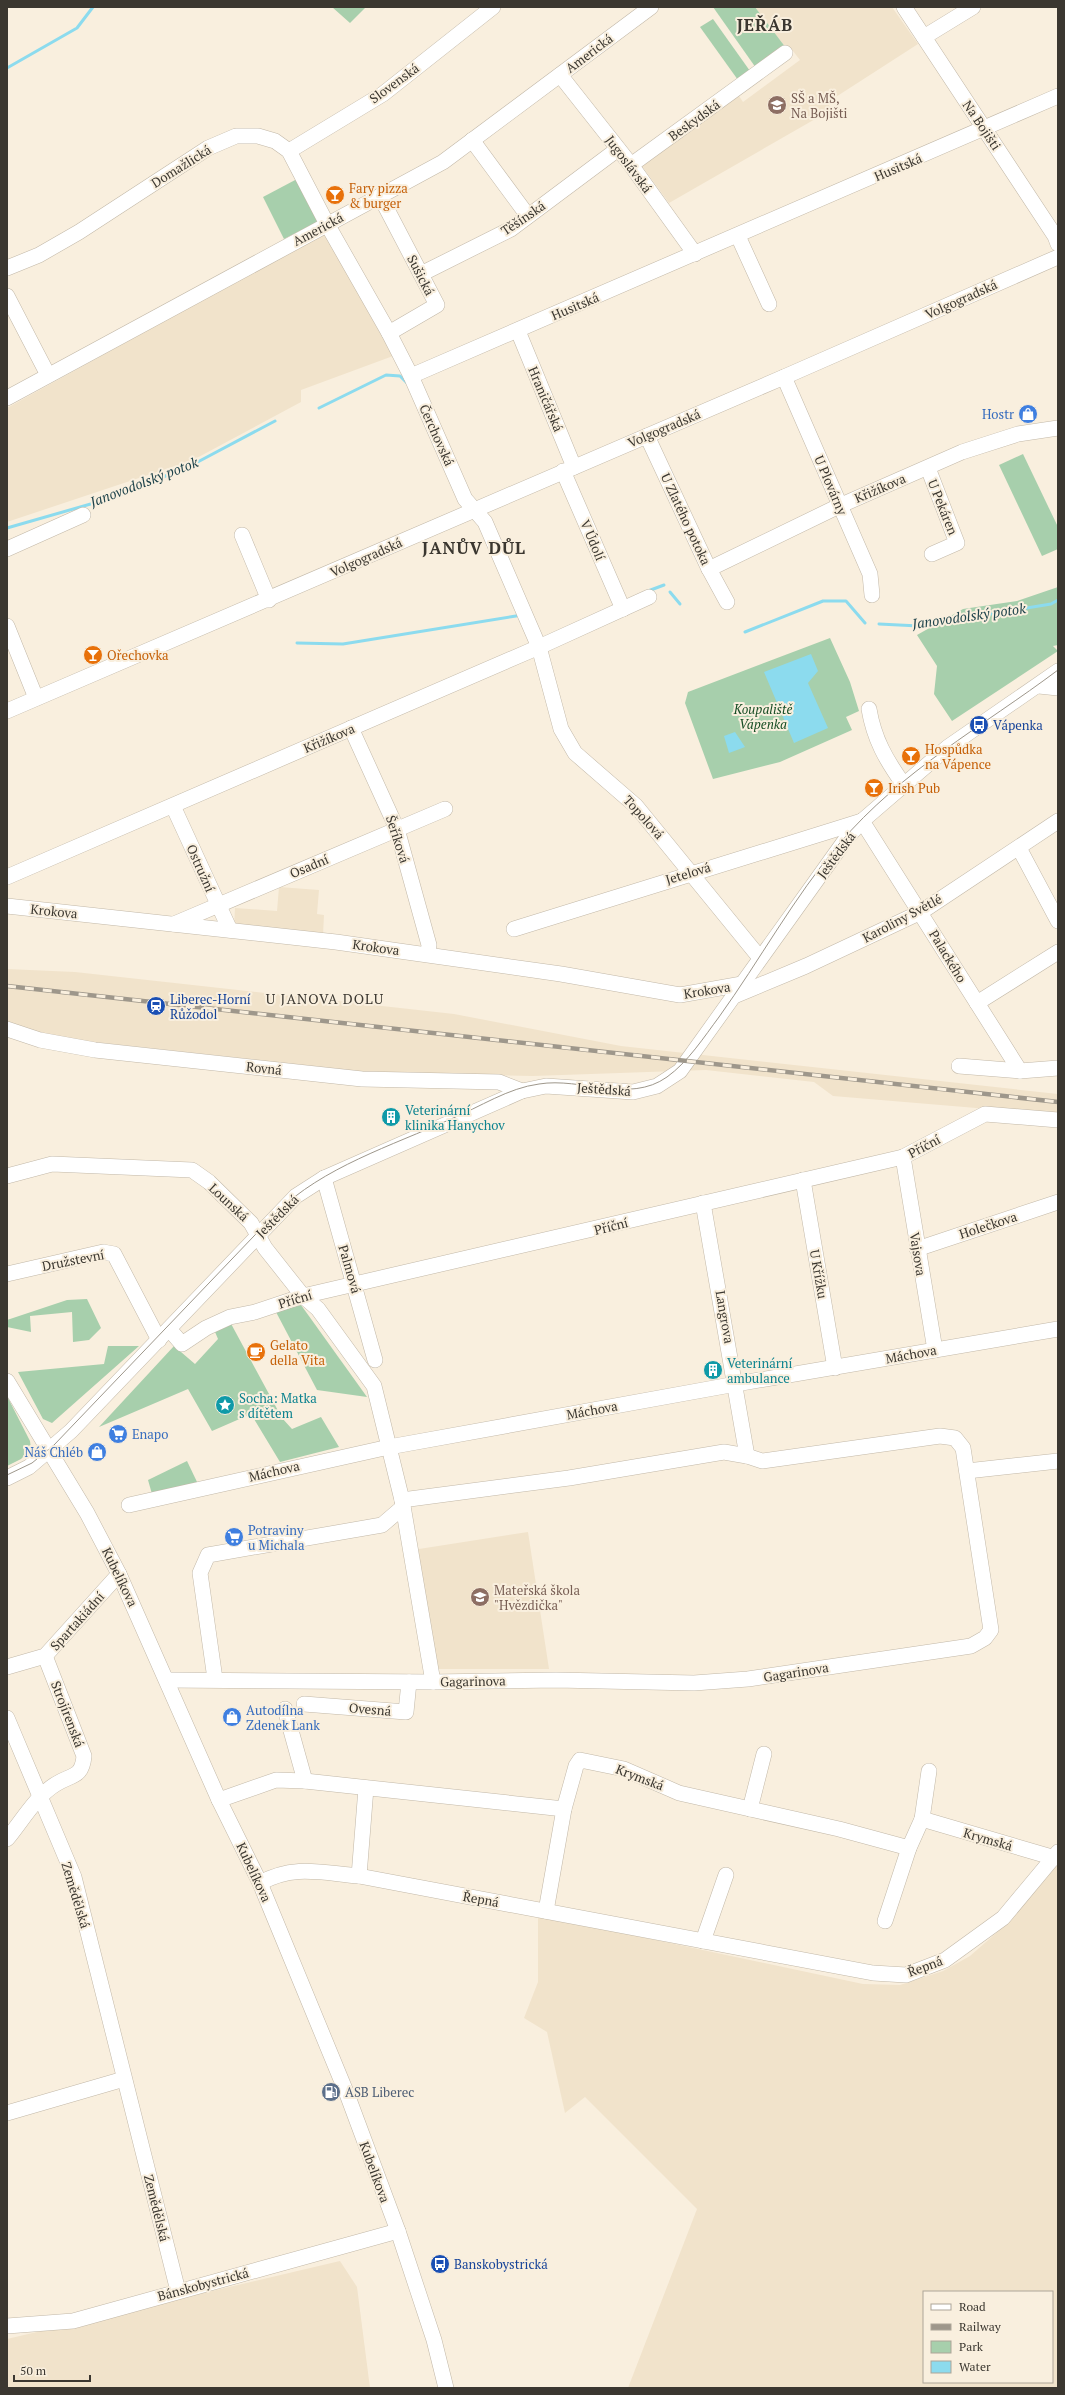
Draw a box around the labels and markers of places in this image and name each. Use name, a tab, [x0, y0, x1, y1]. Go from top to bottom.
place label: SŠ a MŠ, Na Bojišti	[791, 89, 848, 122]
school or university icon: SŠ a MŠ, Na Bojišti	[766, 94, 788, 116]
place label: Fary pizza & burger	[349, 179, 408, 212]
bar icon: Fary pizza & burger	[324, 184, 346, 206]
shop icon: Hostr	[1017, 403, 1039, 425]
place label: Hostr	[982, 405, 1014, 423]
bar icon: Ořechovka	[82, 644, 104, 666]
place label: Ořechovka	[107, 646, 169, 664]
bus stop icon: Vápenka	[968, 714, 990, 736]
place label: Vápenka	[993, 716, 1043, 734]
place label: Hospůdka na Vápence	[925, 740, 991, 773]
bar icon: Hospůdka na Vápence	[900, 745, 922, 767]
bar icon: Irish Pub	[863, 777, 885, 799]
place label: Irish Pub	[888, 779, 940, 797]
place label: Liberec-Horní Růžodol	[170, 990, 251, 1023]
station icon: Liberec-Horní Růžodol	[145, 995, 167, 1017]
place label: Veterinární klinika Hanychov	[405, 1101, 505, 1134]
building icon: Veterinární klinika Hanychov	[380, 1106, 402, 1128]
place label: Gelato della Vita	[270, 1336, 326, 1369]
cafe icon: Gelato della Vita	[245, 1341, 267, 1363]
place label: Veterinární ambulance	[727, 1354, 793, 1387]
building icon: Veterinární ambulance	[702, 1359, 724, 1381]
place label: Socha: Matka s dítětem	[239, 1389, 317, 1422]
place icon: Socha: Matka s dítětem	[214, 1394, 236, 1416]
supermarket icon: Enapo	[107, 1423, 129, 1445]
place label: Enapo	[132, 1425, 168, 1443]
shop icon: Náš Chléb	[86, 1441, 108, 1463]
place label: Náš Chléb	[25, 1443, 83, 1461]
place label: Potraviny u Michala	[248, 1521, 305, 1554]
supermarket icon: Potraviny u Michala	[223, 1526, 245, 1548]
place label: Mateřská škola "Hvězdička"	[494, 1581, 581, 1614]
school or university icon: Mateřská škola "Hvězdička"	[469, 1586, 491, 1608]
place label: Autodílna Zdenek Lank	[246, 1701, 320, 1734]
shop icon: Autodílna Zdenek Lank	[221, 1706, 243, 1728]
fuel station icon: ASB Liberec	[320, 2081, 342, 2103]
place label: ASB Liberec	[345, 2083, 414, 2101]
bus stop icon: Banskobystrická	[429, 2253, 451, 2275]
place label: Banskobystrická	[454, 2255, 548, 2273]

